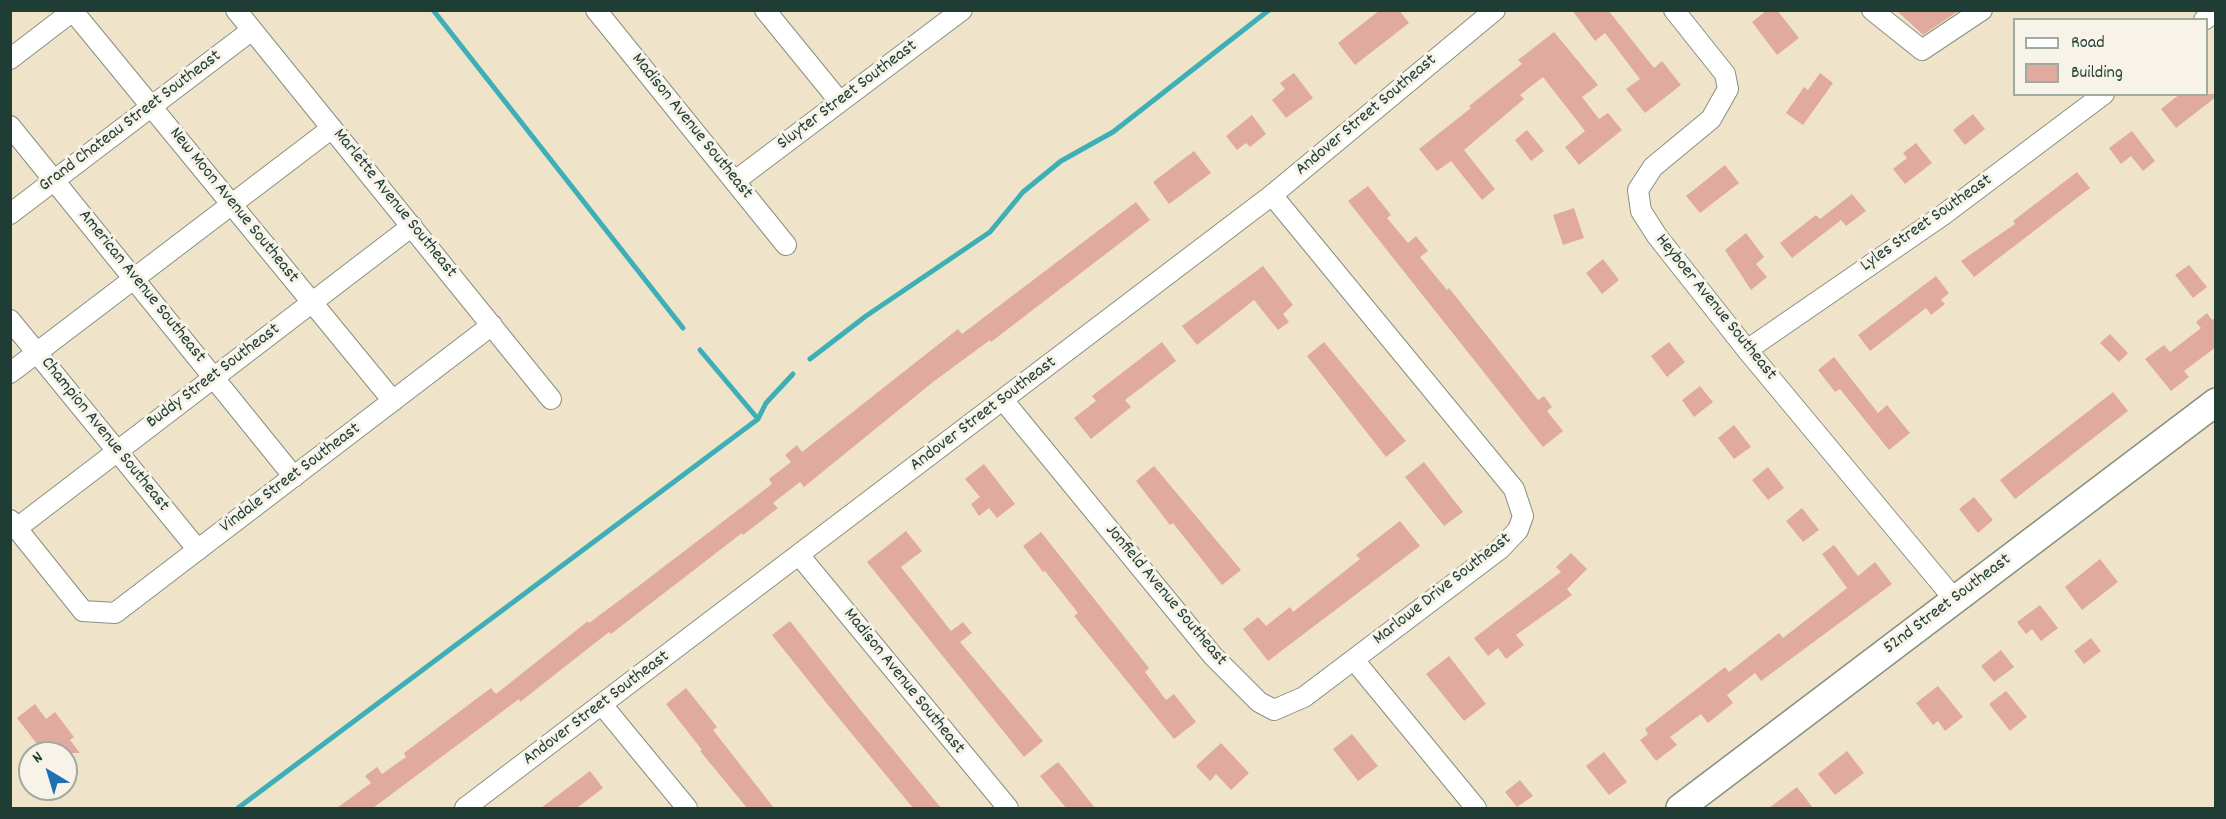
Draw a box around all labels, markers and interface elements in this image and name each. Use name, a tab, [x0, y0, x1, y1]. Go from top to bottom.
legend	[2013, 18, 2208, 96]
text: Road	[2071, 31, 2105, 56]
street label: Sluyter Street Southeast	[774, 36, 922, 156]
street label: Grand Chateau Street Southeast	[36, 46, 226, 198]
street label: Madison Avenue Southeast	[626, 50, 756, 204]
street label: Andover Street Southeast	[1292, 51, 1442, 181]
text: Building	[2071, 61, 2123, 86]
street label: New Moon Avenue Southeast	[164, 124, 302, 288]
street label: Marlette Avenue Southeast	[327, 125, 461, 283]
street label: Lyles Street Southeast	[1857, 171, 1997, 277]
street label: American Avenue Southeast	[73, 206, 209, 368]
street label: Heyboer Avenue Southeast	[1649, 231, 1781, 385]
street label: Buddy Street Southeast	[143, 320, 285, 434]
street label: Champion Avenue Southeast	[35, 353, 173, 517]
street label: Andover Street Southeast	[906, 353, 1062, 477]
street label: Vindale Street Southeast	[216, 419, 366, 539]
street label: Jonfield Avenue Southeast	[1099, 521, 1231, 671]
street label: Marlowe Drive Southeast	[1370, 529, 1516, 651]
street label: 52nd Street Southeast	[1880, 550, 2016, 660]
street label: Madison Avenue Southeast	[838, 605, 968, 759]
street label: Andover Street Southeast	[519, 647, 675, 771]
north arrow	[18, 741, 78, 801]
text: N	[28, 747, 48, 769]

